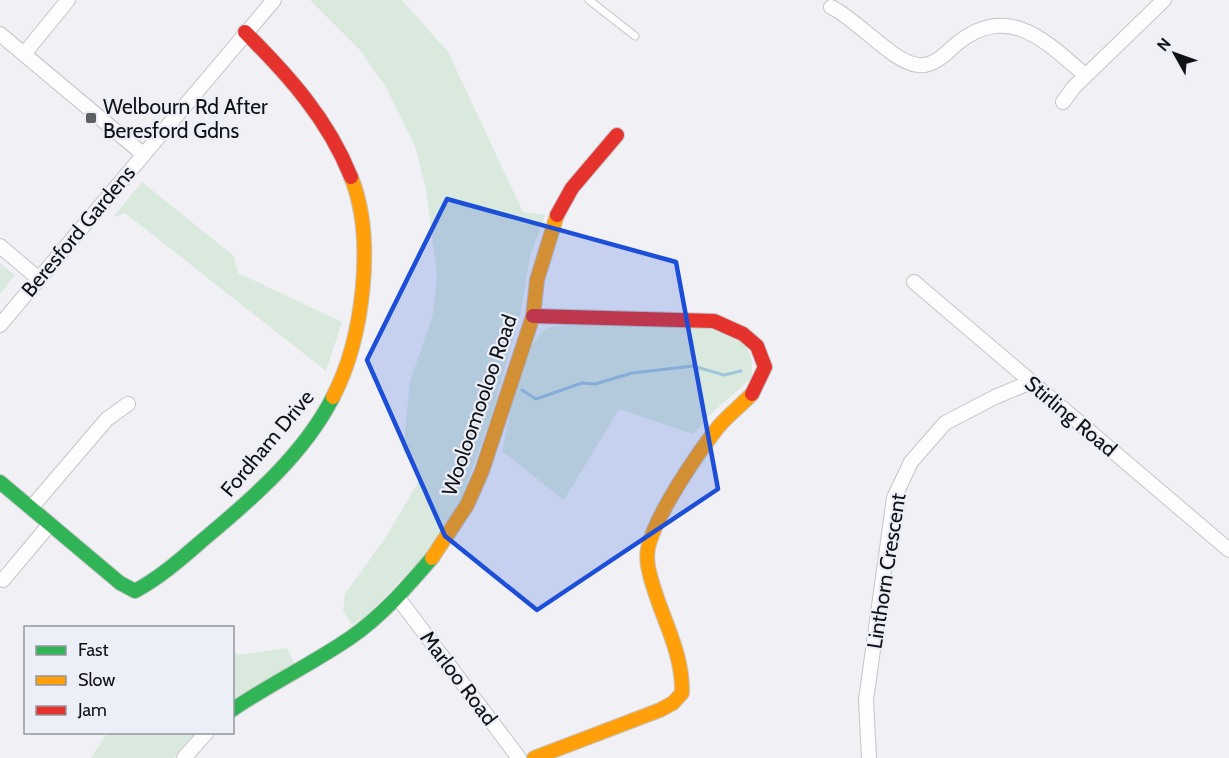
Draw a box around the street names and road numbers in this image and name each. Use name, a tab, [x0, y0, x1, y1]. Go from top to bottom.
street label: Beresford Gardens	[16, 160, 140, 302]
street label: Wooloomooloo Road	[436, 311, 522, 499]
street label: Stirling Road	[1020, 370, 1122, 462]
street label: Fordham Drive	[215, 384, 319, 501]
street label: Linthorn Crescent	[861, 491, 911, 651]
street label: Marloo Road	[415, 626, 503, 730]

